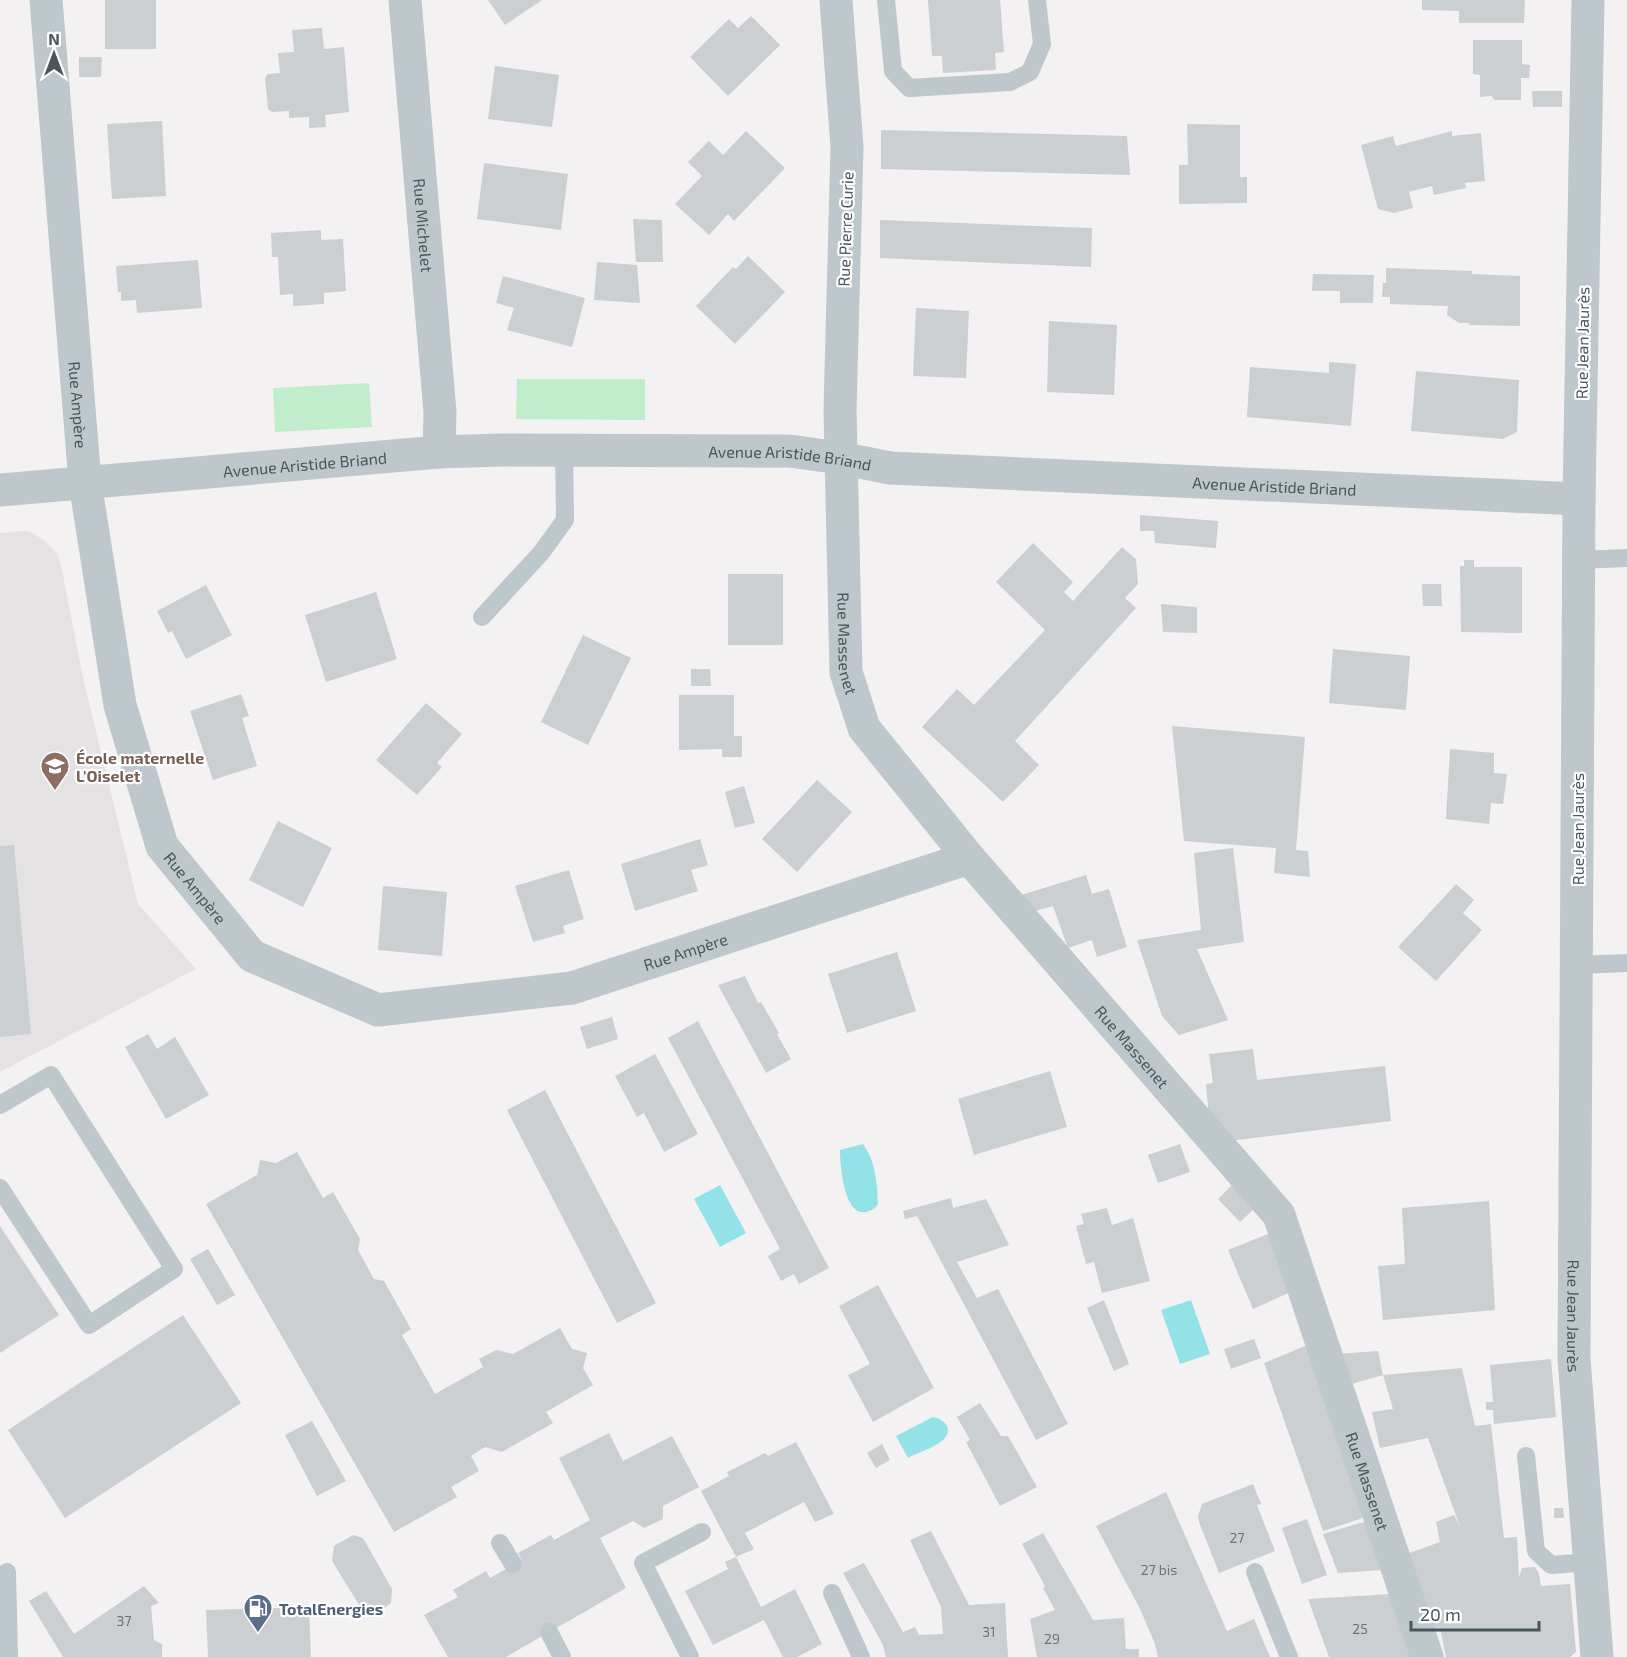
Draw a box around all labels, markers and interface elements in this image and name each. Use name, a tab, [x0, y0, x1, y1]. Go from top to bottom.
north arrow	[24, 24, 84, 84]
text: N	[48, 29, 60, 48]
street label: Rue Pierre Curie	[833, 171, 857, 287]
street label: Rue Michelet	[411, 177, 438, 273]
street label: Rue Jean Jaurès	[1572, 287, 1592, 399]
street label: Rue Ampère	[66, 360, 92, 449]
street label: Avenue Aristide Briand	[708, 441, 873, 474]
street label: Avenue Aristide Briand	[222, 447, 388, 480]
street label: Avenue Aristide Briand	[1192, 472, 1357, 498]
street label: Rue Massenet	[835, 592, 862, 697]
place label: École maternelle L'Oiselet	[76, 748, 204, 785]
school or university icon: École maternelle L'Oiselet	[39, 750, 71, 792]
street label: Rue Jean Jaurès	[1568, 773, 1587, 885]
street label: Rue Ampère	[161, 848, 231, 927]
street label: Rue Ampère	[641, 928, 730, 974]
street label: Rue Massenet	[1092, 1001, 1173, 1091]
street label: Rue Jean Jaurès	[1564, 1260, 1584, 1373]
street label: Rue Massenet	[1343, 1429, 1393, 1533]
house number: 27	[1229, 1529, 1245, 1546]
house number: 27 bis	[1141, 1561, 1177, 1578]
fuel station icon: TotalEnergies	[242, 1592, 274, 1634]
scale bar	[1411, 1594, 1538, 1632]
place label: TotalEnergies	[279, 1599, 383, 1618]
text: 20 m	[1420, 1603, 1461, 1625]
house number: 37	[117, 1612, 131, 1629]
house number: 25	[1352, 1620, 1368, 1637]
house number: 31	[982, 1623, 996, 1640]
house number: 29	[1044, 1630, 1060, 1647]

